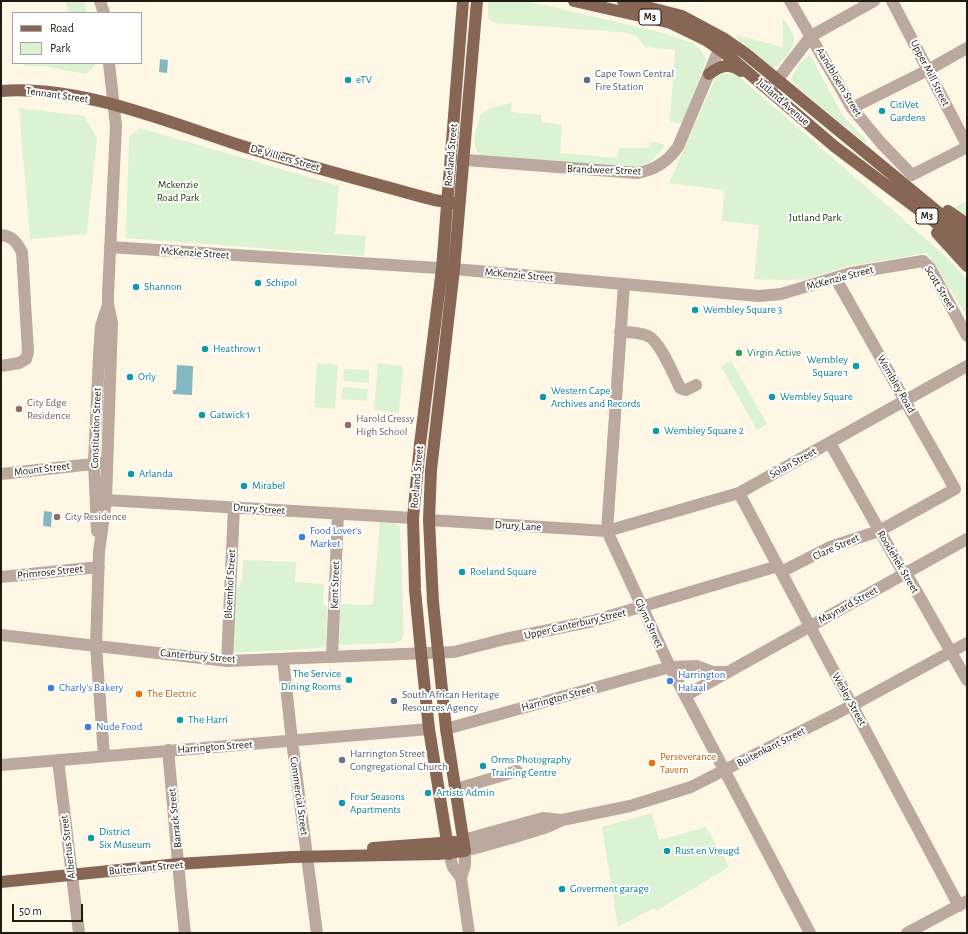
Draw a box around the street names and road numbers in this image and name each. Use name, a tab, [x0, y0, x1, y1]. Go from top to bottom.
road number: M3	[639, 9, 661, 25]
street label: Upper Mill Street	[908, 38, 952, 108]
street label: Aandbloem Street	[813, 45, 865, 119]
street label: Jutland Avenue	[754, 76, 812, 128]
street label: Tennant Street	[25, 84, 89, 106]
street label: Roeland Street	[442, 123, 460, 187]
street label: De Villiers Street	[249, 142, 321, 174]
street label: Brandweer Street	[567, 162, 641, 178]
road number: M3	[916, 208, 938, 224]
street label: McKenzie Street	[160, 244, 230, 262]
street label: McKenzie Street	[805, 263, 875, 293]
street label: Scott Street	[922, 263, 958, 313]
street label: McKenzie Street	[484, 265, 554, 285]
street label: Wembley Road	[874, 353, 918, 415]
street label: Constitution Street	[88, 387, 104, 469]
street label: Roeland Street	[408, 445, 426, 509]
street label: Solan Street	[767, 445, 819, 481]
street label: Mount Street	[13, 459, 71, 479]
street label: Drury Street	[232, 501, 286, 517]
street label: Drury Lane	[494, 518, 542, 534]
street label: Roodehek Street	[874, 528, 922, 596]
street label: Clare Street	[811, 531, 861, 563]
street label: Bloemhof Street	[222, 549, 238, 619]
street label: Kent Street	[328, 561, 342, 609]
street label: Primrose Street	[16, 562, 84, 582]
street label: Maynard Street	[816, 583, 880, 627]
street label: Glynn Street	[632, 596, 666, 650]
street label: Upper Canterbury Street	[523, 606, 627, 642]
street label: Canterbury Street	[160, 646, 236, 666]
street label: Wesley Street	[829, 670, 869, 728]
street label: Harrington Street	[520, 682, 596, 714]
street label: Buitenkant Street	[735, 724, 807, 770]
street label: Harrington Street	[177, 738, 253, 756]
street label: Commercial Street	[287, 756, 311, 836]
street label: Barrack Street	[165, 788, 185, 848]
street label: Albertus Street	[58, 814, 78, 880]
street label: Buitenkant Street	[108, 858, 184, 878]

